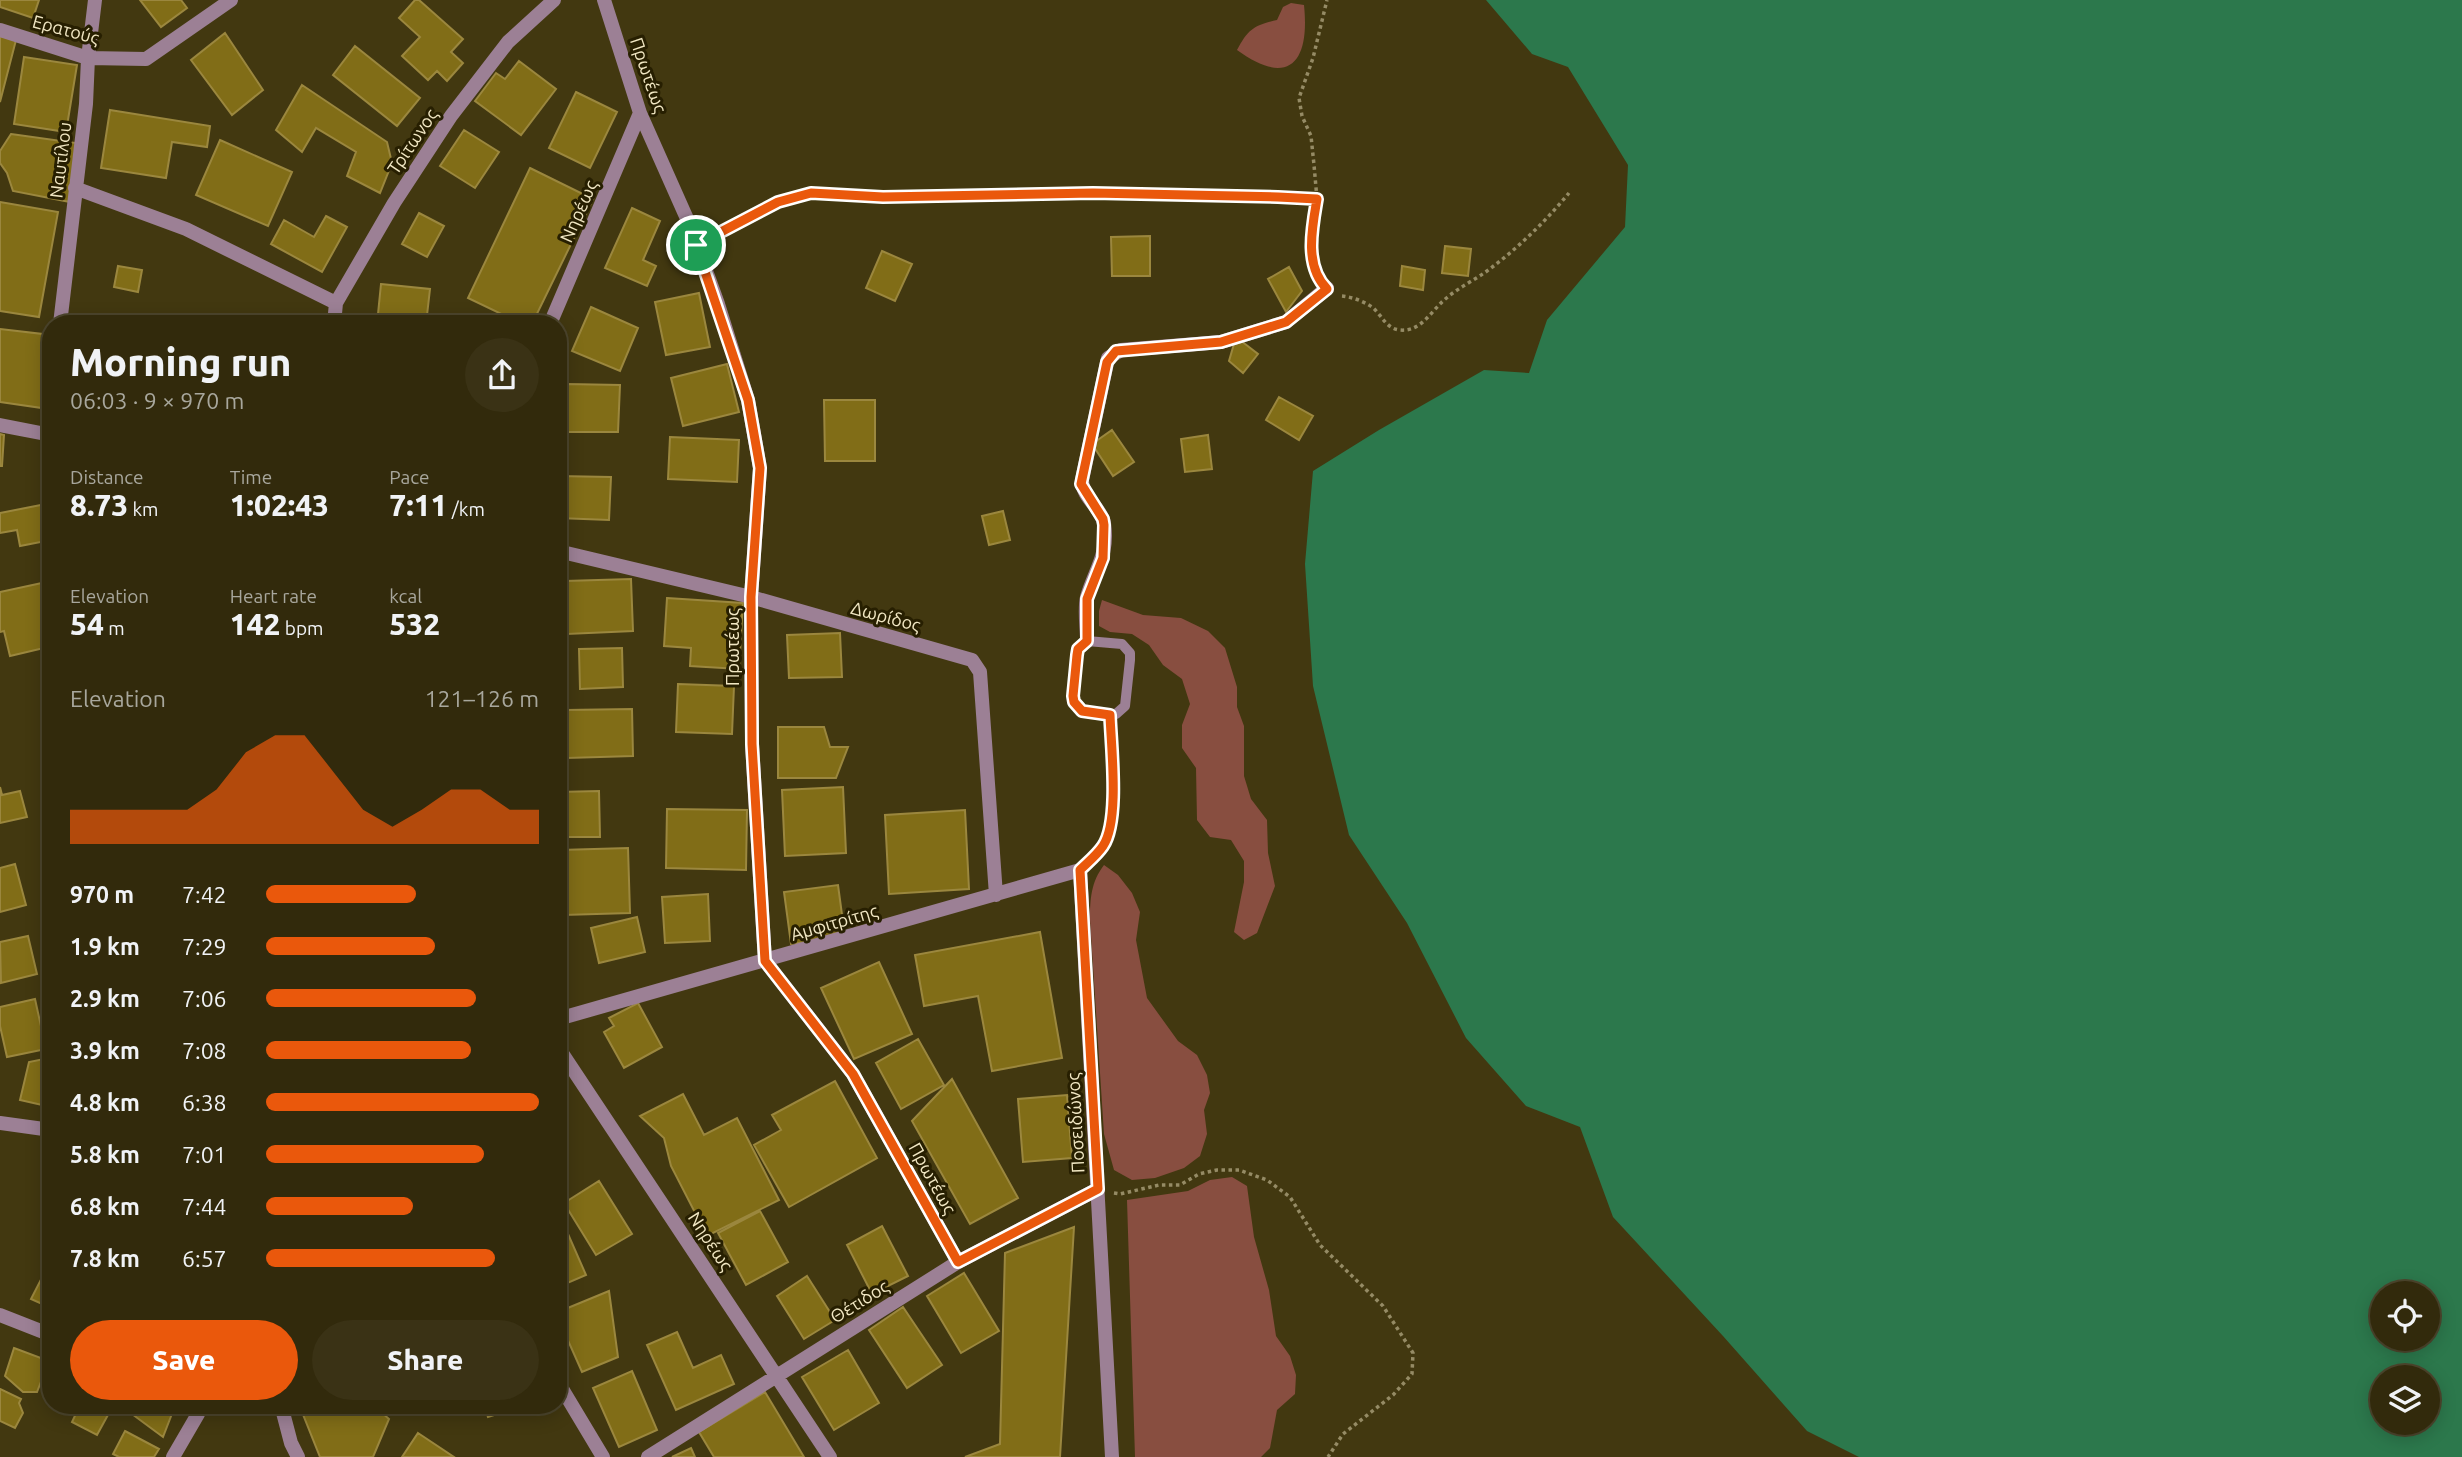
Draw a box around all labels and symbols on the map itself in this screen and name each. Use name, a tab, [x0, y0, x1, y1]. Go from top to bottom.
street label: Ερατούς	[30, 11, 102, 48]
street label: Πρωτέως	[626, 35, 671, 116]
street label: Τρίτωνος	[383, 105, 442, 178]
street label: Ναυτίλου	[45, 121, 75, 199]
street label: Νηρέως	[555, 177, 601, 246]
pin	[666, 215, 726, 275]
street label: Δωρίδος	[849, 597, 923, 636]
street label: Πρωτέως	[722, 608, 743, 686]
street label: Αμφιτρίτης	[788, 900, 880, 945]
street label: Ποσειδώνος	[1062, 1072, 1089, 1174]
street label: Πρωτέως	[904, 1139, 961, 1217]
street label: Νηρέως	[684, 1208, 737, 1275]
street label: Θέτιδος	[826, 1275, 892, 1327]

